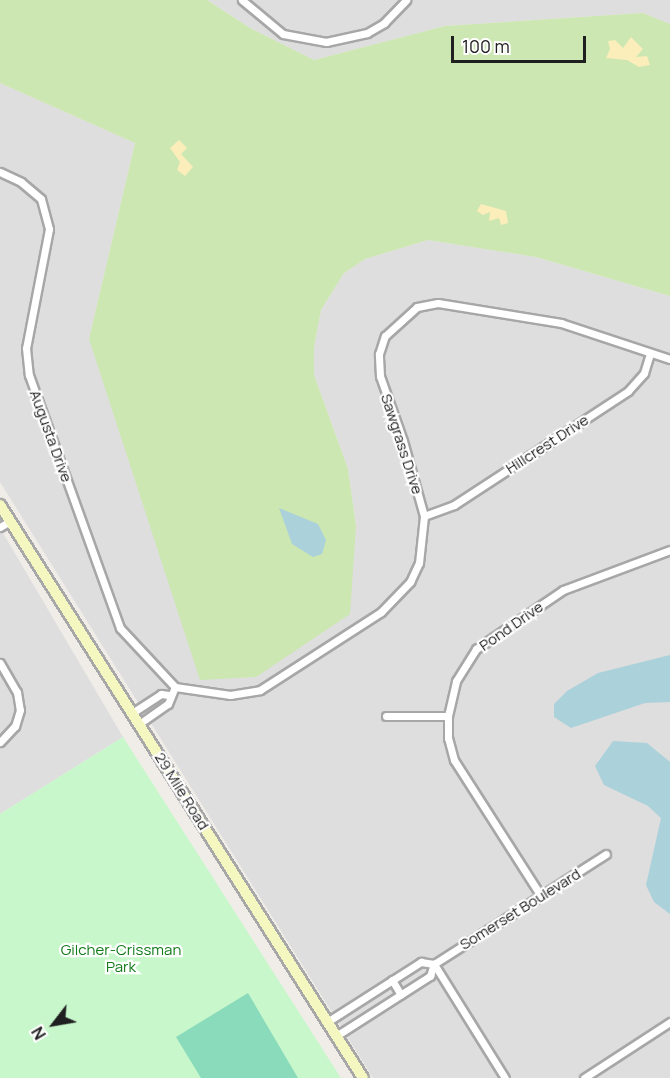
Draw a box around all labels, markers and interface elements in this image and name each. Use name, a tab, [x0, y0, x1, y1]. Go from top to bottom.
scale bar	[454, 24, 589, 62]
text: 100 m	[462, 34, 510, 58]
street label: Augusta Drive	[26, 388, 76, 484]
street label: Sawgrass Drive	[377, 391, 427, 497]
street label: Hillcrest Drive	[502, 411, 592, 477]
street label: Pond Drive	[476, 597, 546, 655]
street label: 29 Mile Road	[151, 749, 213, 833]
street label: Somerset Boulevard	[456, 865, 584, 953]
park label: Gilcher-Crissman Park	[61, 940, 181, 975]
north arrow	[24, 994, 84, 1054]
text: N	[26, 1023, 51, 1044]

